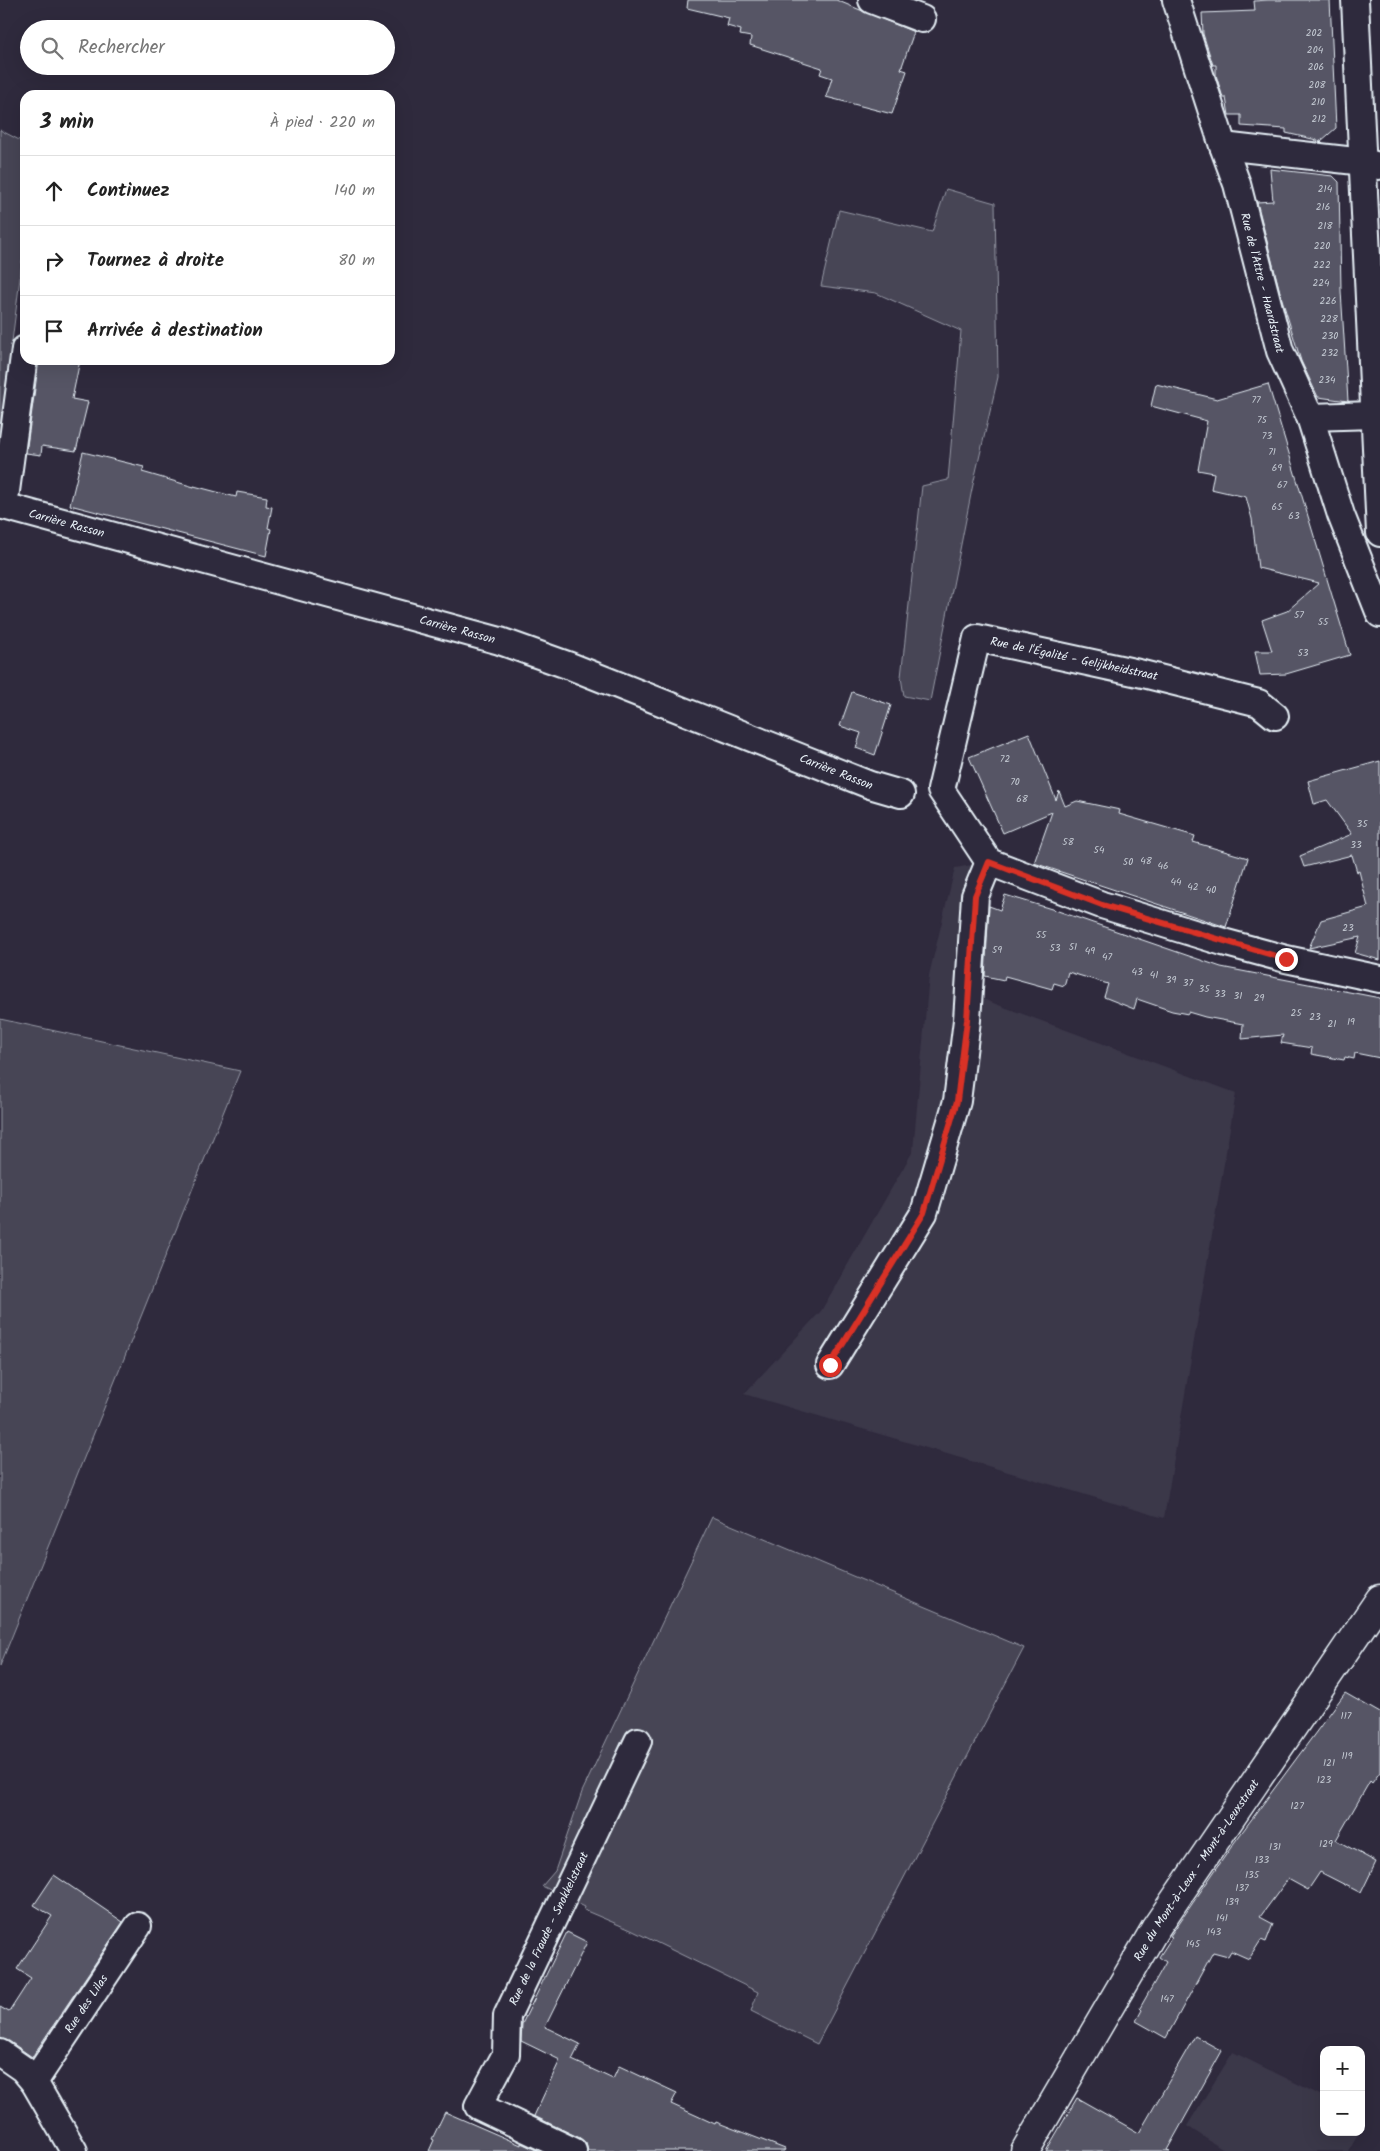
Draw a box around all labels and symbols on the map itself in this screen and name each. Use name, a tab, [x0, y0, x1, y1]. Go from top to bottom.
house number: 202	[1306, 25, 1322, 41]
house number: 204	[1307, 42, 1324, 58]
house number: 206	[1308, 59, 1324, 75]
house number: 208	[1309, 77, 1326, 93]
house number: 210	[1311, 94, 1325, 110]
house number: 212	[1312, 111, 1327, 127]
house number: 214	[1318, 181, 1333, 197]
house number: 216	[1316, 199, 1330, 215]
street label: Rue de l'Attre - Haardstraat	[1235, 211, 1290, 355]
house number: 218	[1318, 218, 1333, 234]
house number: 220	[1314, 238, 1330, 254]
house number: 222	[1313, 257, 1331, 273]
house number: 224	[1312, 275, 1330, 291]
house number: 226	[1319, 293, 1337, 309]
house number: 228	[1320, 311, 1339, 327]
house number: 230	[1322, 328, 1338, 344]
house number: 232	[1321, 345, 1339, 361]
house number: 234	[1318, 372, 1336, 388]
house number: 77	[1251, 392, 1261, 408]
house number: 75	[1257, 412, 1268, 428]
house number: 73	[1262, 428, 1272, 444]
house number: 71	[1268, 444, 1276, 460]
house number: 69	[1272, 460, 1282, 476]
house number: 67	[1277, 477, 1287, 493]
house number: 65	[1272, 499, 1283, 515]
street label: Carrière Rasson	[27, 504, 107, 542]
house number: 63	[1288, 508, 1300, 524]
house number: 57	[1294, 607, 1304, 623]
street label: Carrière Rasson	[417, 610, 497, 649]
house number: 55	[1318, 614, 1329, 630]
street label: Rue de l'Égalité - Gelijkheidstraat	[989, 632, 1160, 686]
house number: 53	[1297, 645, 1309, 661]
street label: Carrière Rasson	[797, 748, 876, 795]
house number: 72	[1000, 751, 1010, 767]
house number: 70	[1010, 774, 1020, 790]
house number: 68	[1016, 791, 1029, 807]
house number: 35	[1356, 816, 1368, 832]
house number: 58	[1062, 834, 1075, 850]
house number: 33	[1350, 837, 1362, 853]
house number: 54	[1094, 842, 1105, 858]
house number: 48	[1140, 853, 1153, 869]
house number: 50	[1123, 854, 1133, 870]
house number: 46	[1157, 858, 1169, 874]
house number: 44	[1170, 874, 1182, 890]
house number: 42	[1187, 879, 1199, 895]
house number: 40	[1206, 882, 1216, 898]
house number: 23	[1342, 920, 1354, 936]
house number: 55	[1036, 927, 1047, 943]
house number: 51	[1069, 939, 1077, 955]
house number: 53	[1049, 940, 1061, 956]
house number: 59	[992, 942, 1002, 958]
house number: 49	[1085, 943, 1095, 959]
route end	[1275, 948, 1298, 971]
house number: 47	[1102, 949, 1112, 965]
house number: 43	[1131, 964, 1143, 980]
house number: 41	[1150, 967, 1158, 983]
house number: 39	[1166, 972, 1176, 988]
house number: 37	[1183, 975, 1194, 991]
house number: 35	[1198, 981, 1210, 997]
house number: 33	[1214, 986, 1226, 1002]
house number: 31	[1234, 988, 1242, 1004]
house number: 29	[1254, 990, 1264, 1006]
house number: 25	[1290, 1005, 1302, 1021]
house number: 23	[1309, 1009, 1321, 1025]
house number: 19	[1347, 1014, 1355, 1030]
house number: 21	[1328, 1016, 1336, 1032]
route start	[819, 1354, 842, 1377]
house number: 117	[1341, 1708, 1352, 1724]
house number: 119	[1341, 1748, 1353, 1764]
house number: 121	[1323, 1755, 1335, 1771]
house number: 123	[1317, 1772, 1332, 1788]
street label: Rue du Mont-à-Leux - Mont-à-Leuxstraat	[1129, 1775, 1264, 1965]
house number: 127	[1290, 1798, 1304, 1814]
house number: 129	[1319, 1836, 1333, 1852]
house number: 131	[1269, 1839, 1281, 1855]
street label: Rue de la Fraude - Snokkelstraat	[504, 1848, 594, 2009]
house number: 133	[1255, 1852, 1270, 1868]
house number: 135	[1245, 1867, 1260, 1883]
house number: 137	[1235, 1880, 1249, 1896]
house number: 139	[1225, 1894, 1239, 1910]
house number: 141	[1216, 1910, 1228, 1926]
house number: 143	[1207, 1924, 1221, 1940]
house number: 145	[1186, 1936, 1201, 1952]
street label: Rue des Lilas	[60, 1970, 113, 2037]
house number: 147	[1160, 1991, 1174, 2007]

